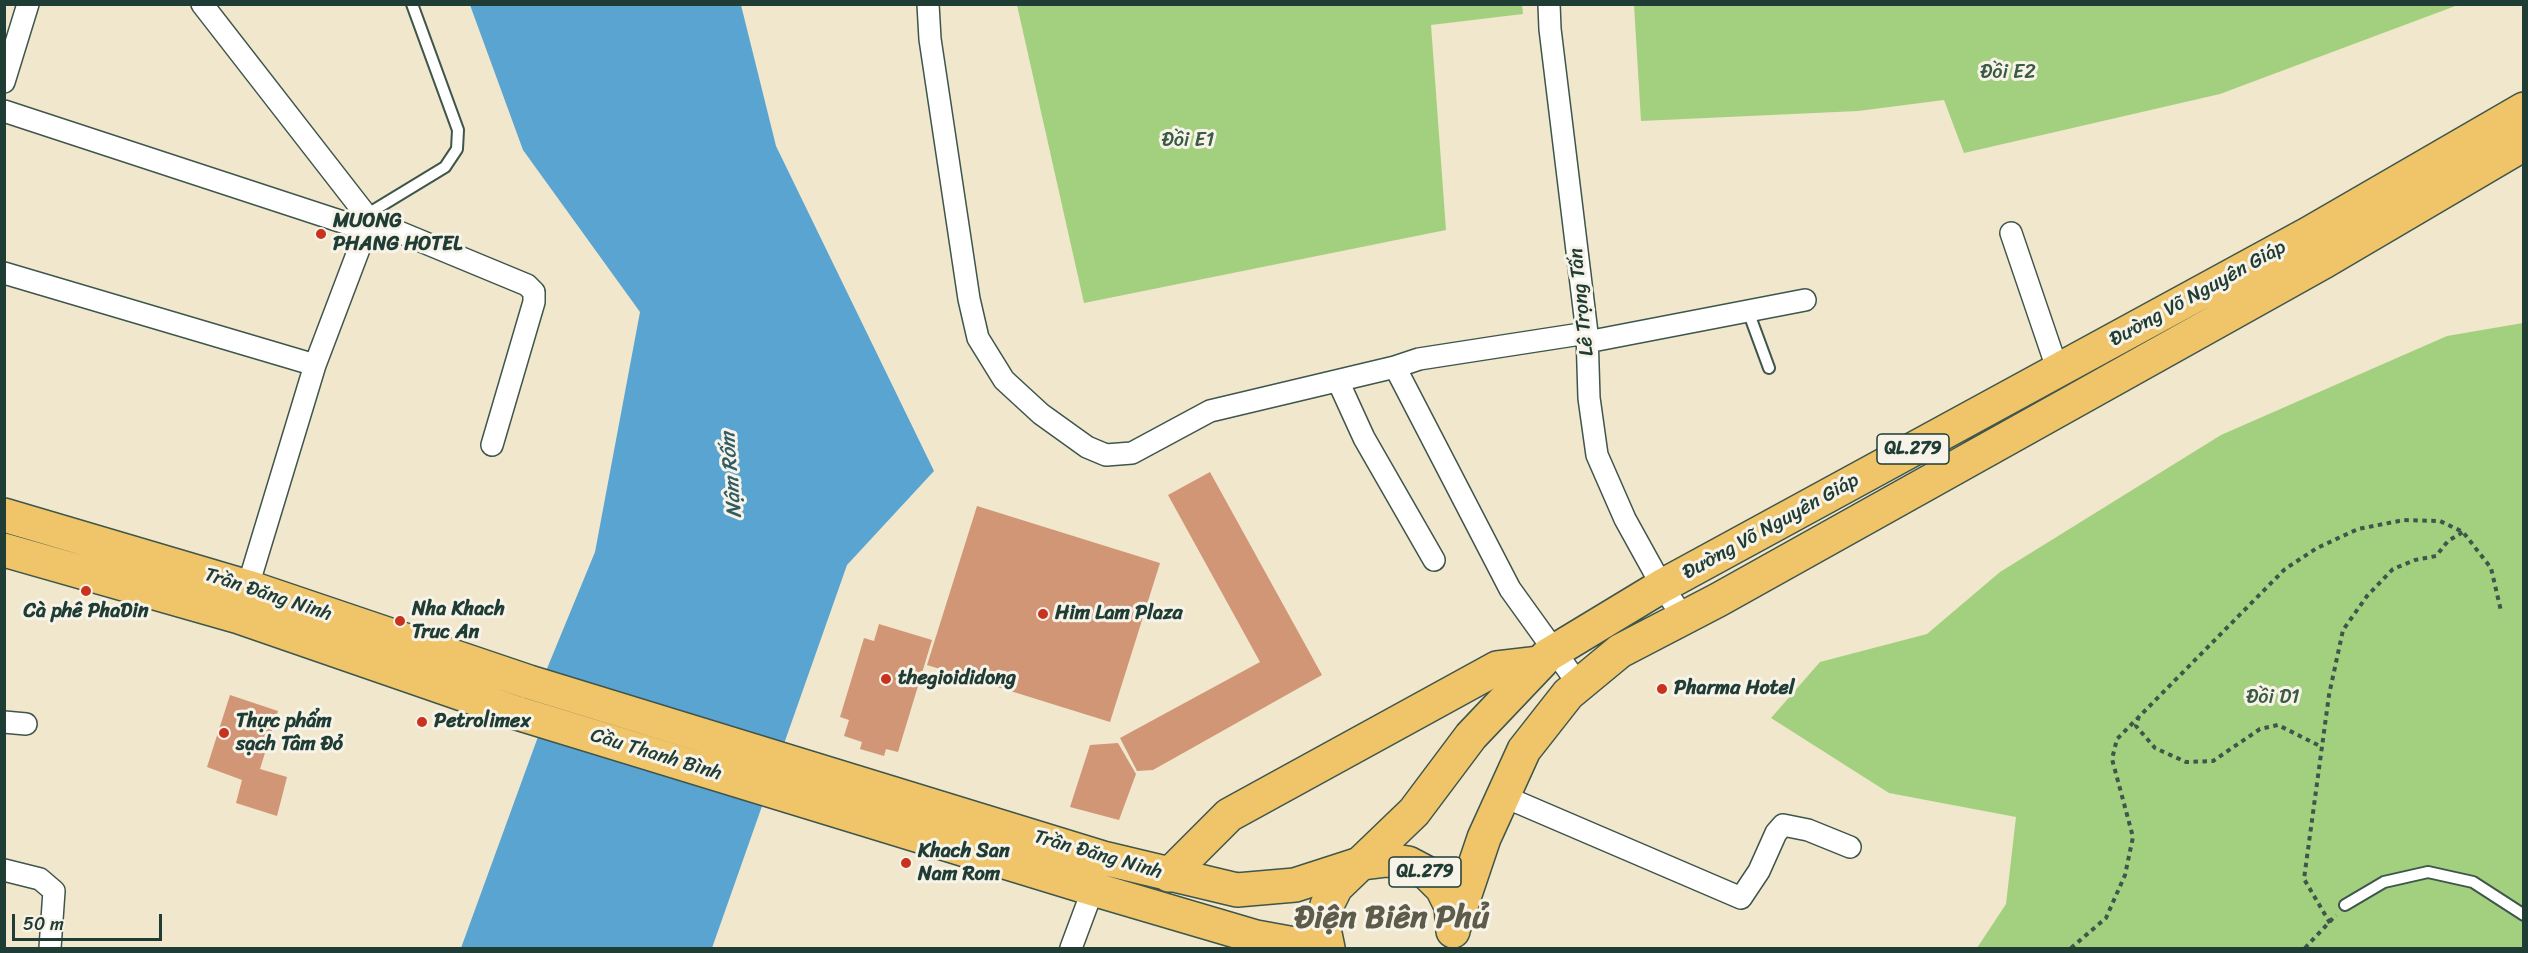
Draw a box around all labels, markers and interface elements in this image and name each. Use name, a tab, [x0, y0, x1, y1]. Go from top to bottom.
park label: Đồi E2	[1980, 61, 2036, 85]
park label: Đồi E1	[1162, 129, 1214, 153]
place label: MUONG PHANG HOTEL	[333, 210, 462, 257]
marker: MUONG PHANG HOTEL	[314, 227, 328, 241]
street label: Đường Võ Nguyên Giáp	[2106, 236, 2290, 352]
street label: Lê Trọng Tấn	[1564, 247, 1600, 357]
water label: Nậm Rốm	[716, 431, 748, 519]
road number: QL.279	[1877, 434, 1949, 464]
street label: Đường Võ Nguyên Giáp	[1679, 469, 1863, 585]
street label: Trần Đăng Ninh	[201, 563, 335, 627]
marker: Cà phê PhaDin	[79, 584, 93, 598]
place label: Nha Khach Truc An	[412, 598, 505, 645]
place label: Cà phê PhaDin	[23, 600, 149, 624]
place label: Him Lam Plaza	[1055, 602, 1182, 626]
marker: Him Lam Plaza	[1036, 607, 1050, 621]
marker: Nha Khach Truc An	[393, 614, 407, 628]
place label: thegioididong	[898, 667, 1016, 691]
marker: thegioididong	[879, 672, 893, 686]
place label: Pharma Hotel	[1674, 677, 1794, 701]
marker: Pharma Hotel	[1655, 682, 1669, 696]
park label: Đồi D1	[2246, 686, 2300, 710]
place label: Thực phẩm sạch Tâm Đỏ	[236, 710, 343, 757]
place label: Petrolimex	[434, 710, 531, 734]
marker: Petrolimex	[415, 715, 429, 729]
street label: Cầu Thanh Bình	[587, 724, 725, 786]
marker: Thực phẩm sạch Tâm Đỏ	[217, 726, 231, 740]
street label: Trần Đăng Ninh	[1031, 825, 1165, 885]
place label: Khach San Nam Rom	[918, 840, 1010, 887]
marker: Khach San Nam Rom	[899, 856, 913, 870]
road number: QL.279	[1389, 857, 1461, 887]
district label: Điện Biên Phủ	[1295, 900, 1489, 938]
scale bar	[15, 902, 165, 940]
text: 50 m	[23, 908, 64, 940]

